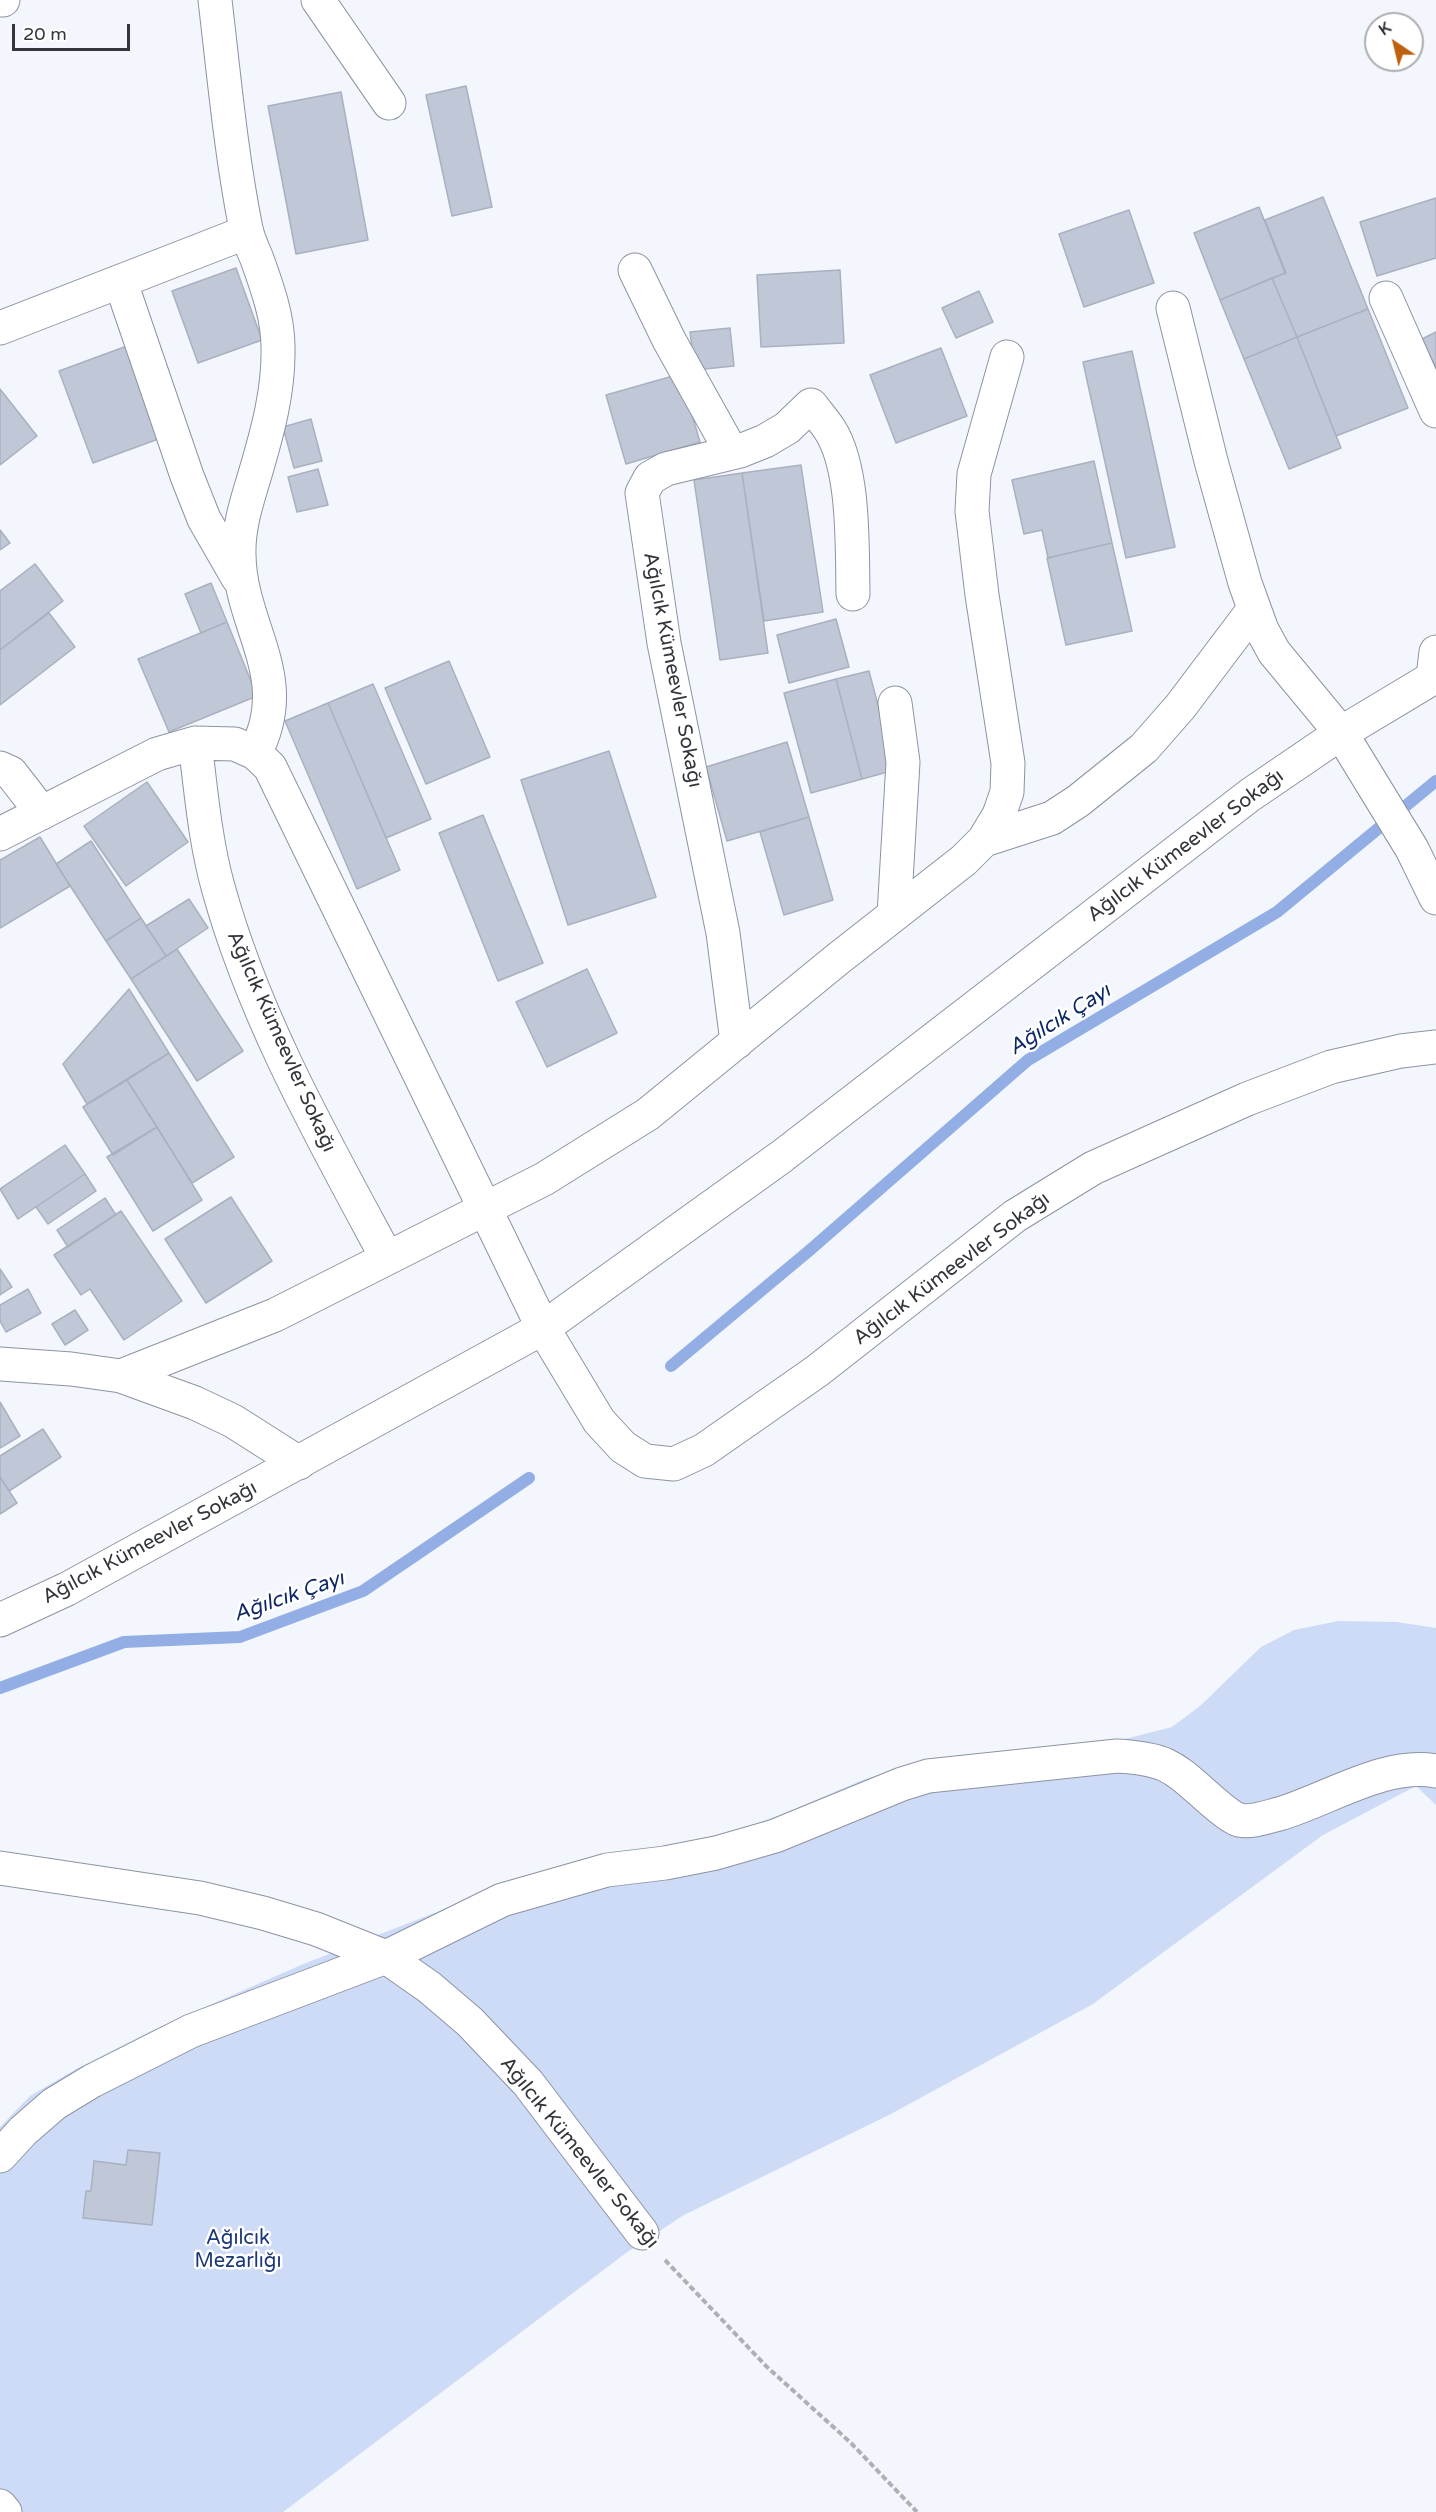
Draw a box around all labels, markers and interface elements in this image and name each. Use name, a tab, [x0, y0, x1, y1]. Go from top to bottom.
scale bar	[15, 12, 134, 50]
north arrow	[1364, 12, 1424, 72]
text: K	[1375, 18, 1395, 40]
text: 20 m	[23, 23, 67, 45]
street label: Ağılcık Kümeevler Sokağı	[637, 550, 707, 790]
street label: Ağılcık Kümeevler Sokağı	[1083, 764, 1289, 928]
street label: Ağılcık Kümeevler Sokağı	[221, 928, 341, 1156]
water label: Ağılcık Çayı	[1004, 979, 1116, 1061]
street label: Ağılcık Kümeevler Sokağı	[849, 1187, 1055, 1351]
street label: Ağılcık Kümeevler Sokağı	[39, 1476, 261, 1610]
water label: Ağılcık Çayı	[230, 1566, 348, 1628]
street label: Ağılcık Kümeevler Sokağı	[494, 2052, 664, 2254]
park label: Ağılcık Mezarlığı	[195, 2227, 281, 2274]

